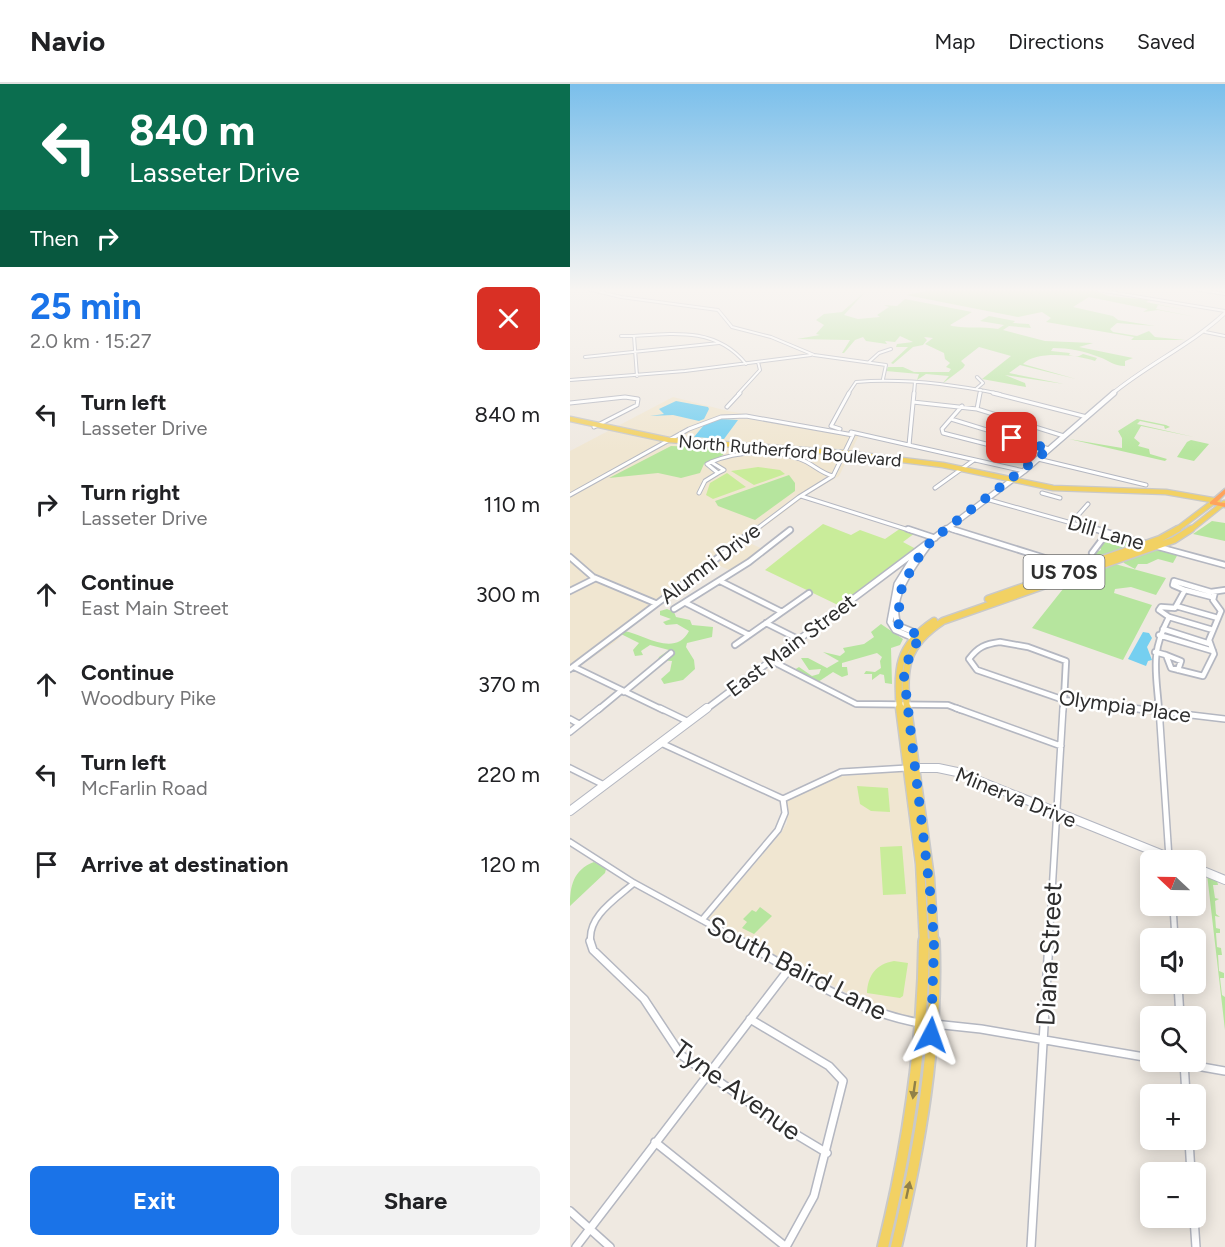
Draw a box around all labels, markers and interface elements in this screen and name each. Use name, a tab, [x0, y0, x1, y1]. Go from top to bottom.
text: Navio	[30, 24, 105, 58]
text: Map	[934, 29, 975, 54]
text: Directions	[1008, 29, 1104, 54]
text: Saved	[1137, 29, 1195, 54]
text: 840 m	[129, 105, 255, 156]
icon: left	[30, 108, 108, 186]
text: Lasseter Drive	[129, 156, 300, 189]
icon: right	[91, 222, 124, 255]
text: Then	[30, 225, 79, 252]
text: 25 min	[30, 285, 142, 328]
button: close	[477, 287, 540, 350]
text: 2.0 km · 15:27	[30, 329, 152, 353]
text: Turn left	[81, 389, 167, 416]
icon: left	[30, 398, 63, 431]
text: 840 m	[475, 401, 540, 428]
pin	[986, 412, 1037, 463]
text: Lasseter Drive	[81, 416, 208, 440]
icon: arrive	[995, 421, 1028, 454]
street label: North Rutherford Boulevard	[678, 430, 902, 472]
text: Turn right	[81, 479, 180, 506]
icon: right	[30, 488, 63, 521]
text: 110 m	[484, 491, 540, 518]
text: Lasseter Drive	[81, 506, 208, 530]
street label: Dill Lane	[1065, 509, 1147, 555]
street label: Alumni Drive	[655, 517, 765, 609]
road number: US 70S	[1024, 555, 1104, 589]
text: Continue	[81, 569, 174, 596]
icon: ahead	[30, 578, 63, 611]
text: 300 m	[476, 581, 540, 608]
street label: East Main Street	[722, 588, 861, 702]
text: East Main Street	[81, 596, 229, 620]
text: Continue	[81, 659, 174, 686]
icon: ahead	[30, 668, 63, 701]
text: 370 m	[478, 671, 540, 698]
street label: Olympia Place	[1057, 684, 1193, 728]
text: Woodbury Pike	[81, 686, 216, 710]
text: Turn left	[81, 749, 167, 776]
icon: left	[30, 758, 63, 791]
text: 220 m	[477, 761, 540, 788]
street label: Minerva Drive	[952, 761, 1080, 833]
text: McFarlin Road	[81, 776, 208, 800]
icon: arrive	[30, 848, 63, 881]
north arrow	[1140, 850, 1206, 916]
map controls	[1140, 850, 1206, 1228]
text: Arrive at destination	[81, 851, 289, 878]
text: 120 m	[480, 851, 540, 878]
street label: Diana Street	[1029, 881, 1069, 1027]
street label: South Baird Lane	[702, 909, 892, 1027]
button: sound	[1140, 928, 1206, 994]
position arrow	[899, 1003, 963, 1067]
button: search	[1140, 1006, 1206, 1072]
street label: Tyne Avenue	[667, 1033, 807, 1147]
one-way arrow	[910, 1080, 919, 1099]
button: +	[1140, 1084, 1206, 1150]
button: −	[1140, 1162, 1206, 1228]
button: Exit	[30, 1166, 279, 1235]
button: Share	[291, 1166, 540, 1235]
one-way arrow	[904, 1180, 913, 1199]

